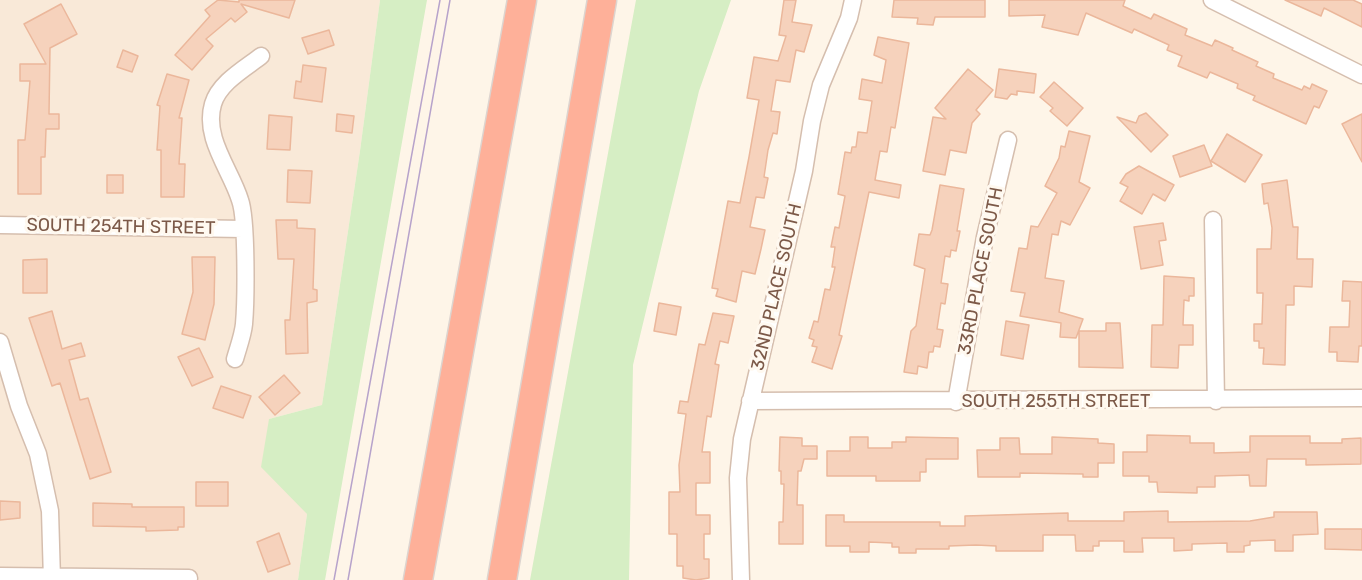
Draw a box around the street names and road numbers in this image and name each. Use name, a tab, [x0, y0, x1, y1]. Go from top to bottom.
street label: 33RD PLACE SOUTH	[954, 185, 1008, 357]
street label: 32ND PLACE SOUTH	[747, 201, 807, 373]
street label: SOUTH 254TH STREET	[26, 215, 216, 239]
street label: SOUTH 255TH STREET	[962, 391, 1150, 413]

